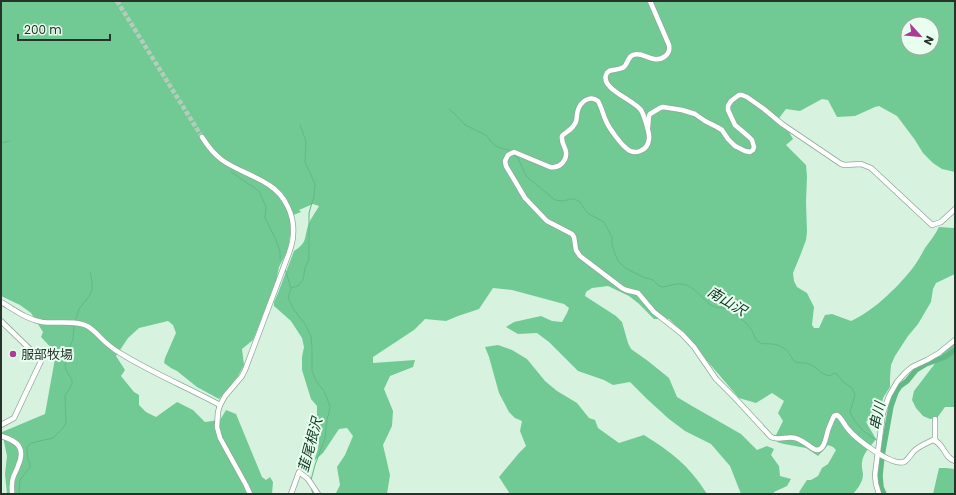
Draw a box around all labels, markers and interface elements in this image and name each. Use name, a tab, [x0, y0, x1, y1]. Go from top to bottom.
scale bar	[18, 16, 110, 42]
north arrow	[900, 16, 940, 56]
text: 200 m	[24, 21, 62, 38]
text: N	[920, 33, 938, 48]
water label: 南山沢	[704, 282, 752, 321]
place label: 服部牧場	[21, 345, 73, 364]
marker: 服部牧場	[8, 349, 18, 359]
water label: 串川	[864, 398, 890, 432]
water label: 韮尾根沢	[293, 413, 327, 475]

